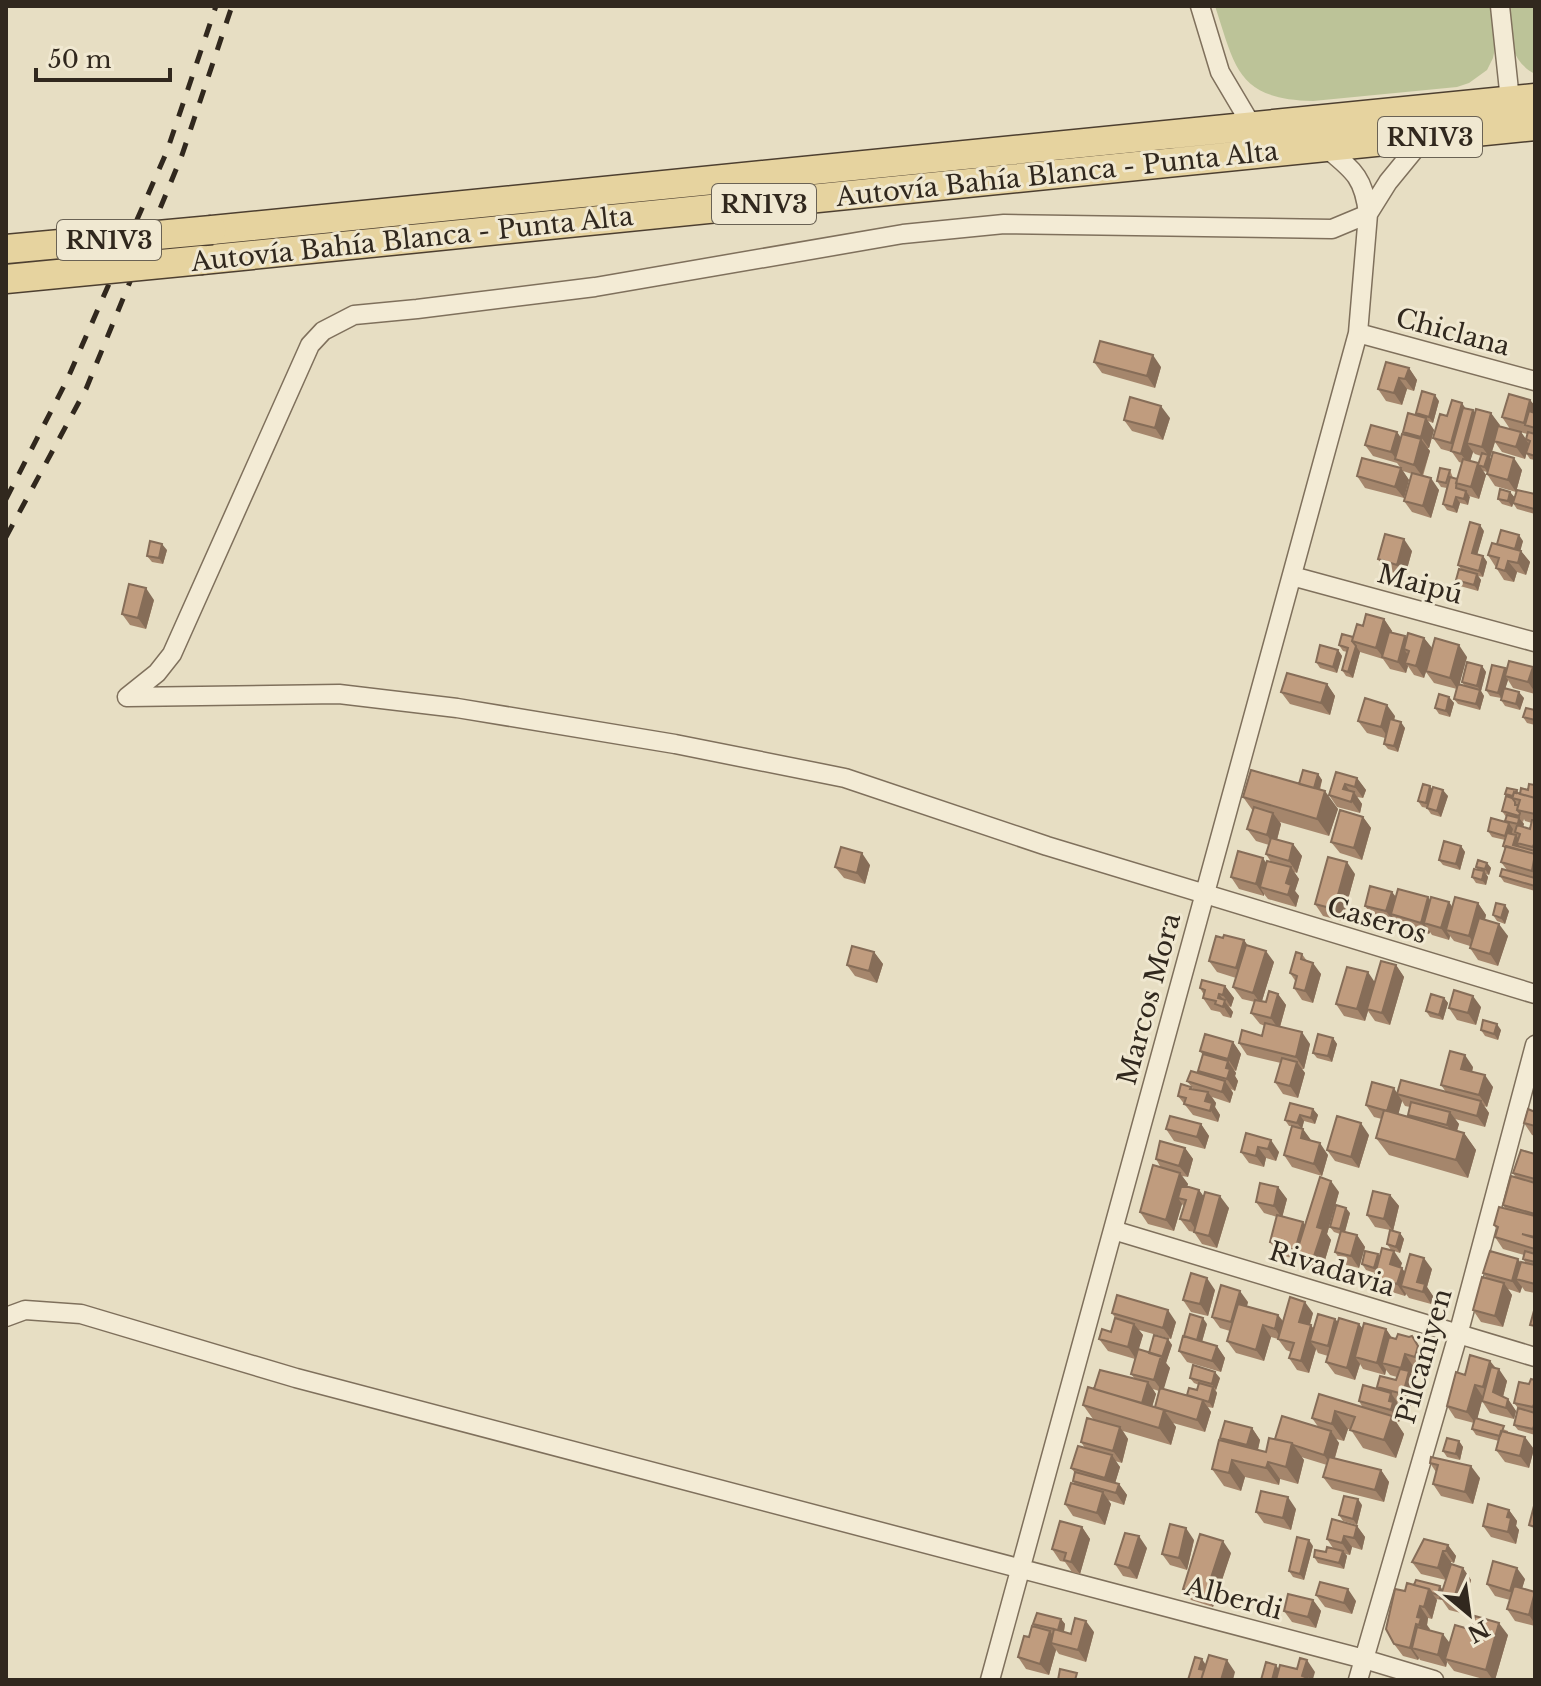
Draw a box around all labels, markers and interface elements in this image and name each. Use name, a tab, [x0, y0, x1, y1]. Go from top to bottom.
scale bar	[36, 32, 170, 82]
text: 50 m	[48, 45, 112, 74]
road number: RN1V3	[1378, 117, 1482, 157]
street label: Autovía Bahía Blanca - Punta Alta	[833, 135, 1280, 213]
road number: RN1V3	[712, 184, 816, 224]
street label: Autovía Bahía Blanca - Punta Alta	[188, 200, 635, 278]
road number: RN1V3	[57, 220, 161, 260]
street label: Chiclana	[1392, 301, 1514, 363]
street label: Maipú	[1374, 557, 1466, 611]
street label: Caseros	[1323, 890, 1431, 950]
street label: Marcos Mora	[1111, 909, 1187, 1088]
street label: Rivadavia	[1265, 1235, 1399, 1303]
street label: Pilcaniyen	[1389, 1285, 1459, 1427]
street label: Alberdi	[1181, 1569, 1286, 1626]
north arrow	[1429, 1574, 1509, 1654]
text: N	[1463, 1614, 1494, 1648]

